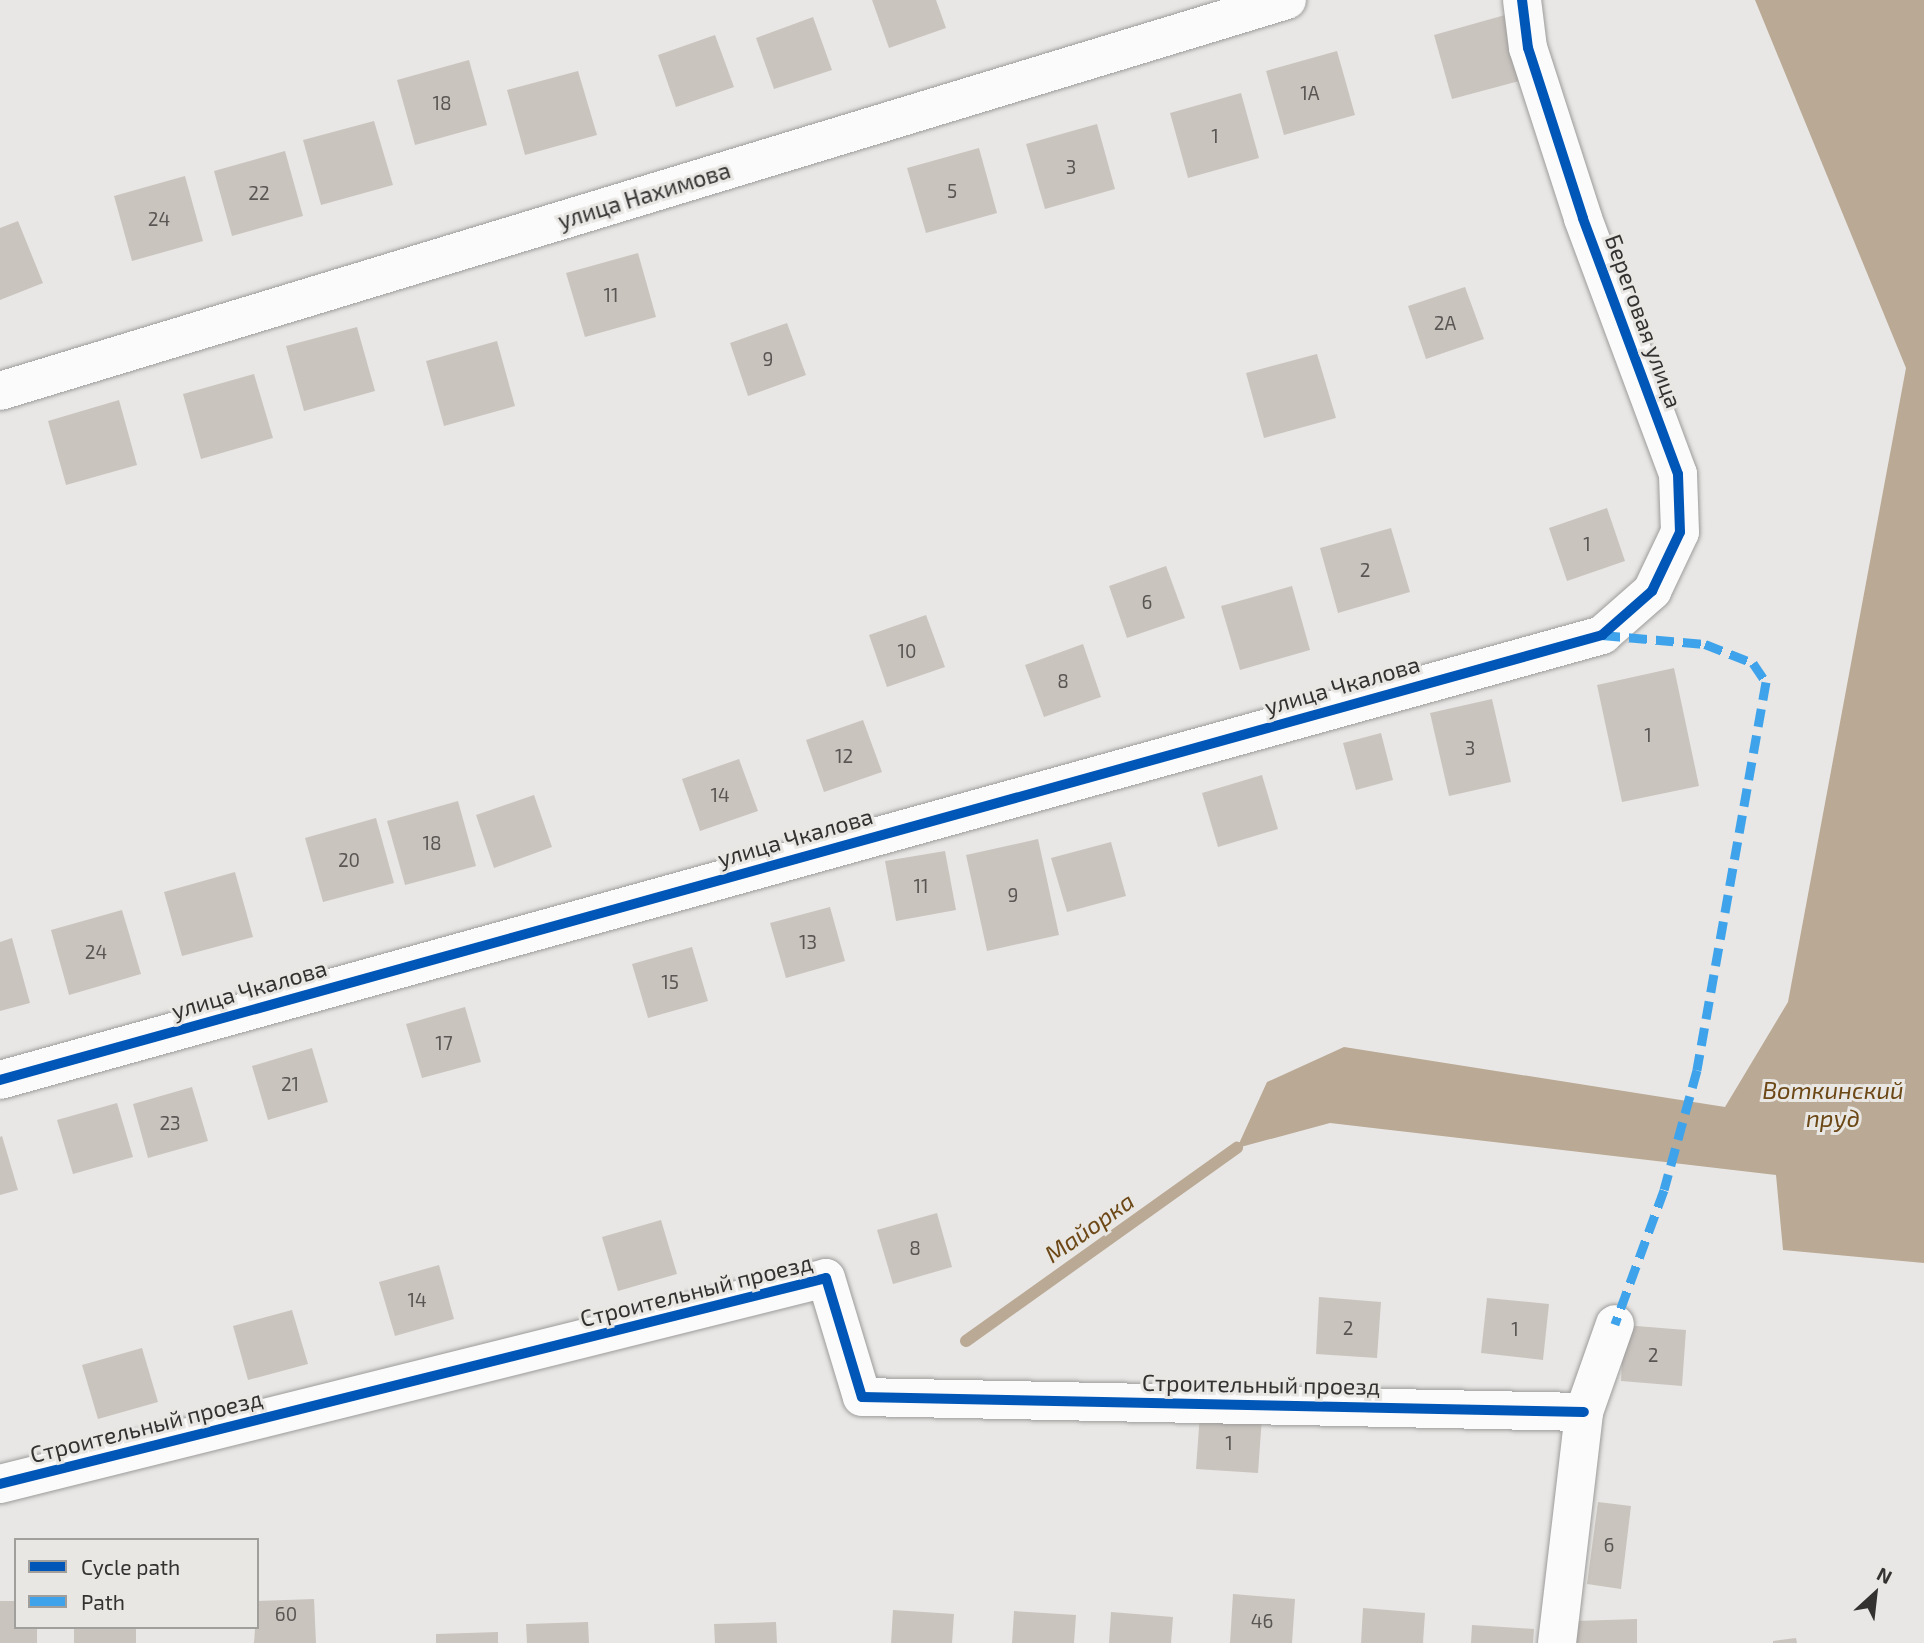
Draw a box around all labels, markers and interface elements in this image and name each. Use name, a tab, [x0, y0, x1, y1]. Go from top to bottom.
house number: 1А	[1300, 82, 1320, 104]
house number: 18	[432, 92, 452, 114]
house number: 1	[1211, 125, 1219, 147]
street label: улица Нахимова	[554, 156, 734, 234]
house number: 3	[1066, 156, 1076, 178]
house number: 5	[947, 180, 957, 202]
house number: 22	[248, 182, 270, 204]
house number: 24	[148, 208, 170, 230]
street label: Береговая улица	[1600, 230, 1688, 412]
house number: 11	[603, 284, 619, 306]
house number: 2А	[1434, 312, 1456, 334]
house number: 9	[763, 348, 773, 370]
house number: 1	[1583, 533, 1591, 555]
house number: 2	[1360, 559, 1370, 581]
house number: 6	[1142, 591, 1152, 613]
house number: 10	[897, 640, 917, 662]
street label: улица Чкалова	[1261, 650, 1423, 720]
house number: 8	[1057, 670, 1069, 692]
house number: 1	[1644, 724, 1652, 746]
house number: 3	[1465, 737, 1475, 759]
house number: 12	[835, 745, 853, 767]
house number: 14	[710, 784, 730, 806]
street label: улица Чкалова	[714, 802, 876, 872]
house number: 18	[422, 832, 442, 854]
house number: 20	[338, 849, 360, 871]
house number: 11	[913, 875, 929, 897]
house number: 9	[1008, 884, 1018, 906]
house number: 13	[799, 931, 817, 953]
house number: 24	[85, 941, 107, 963]
street label: улица Чкалова	[168, 954, 330, 1024]
house number: 15	[661, 971, 679, 993]
house number: 17	[435, 1032, 453, 1054]
house number: 21	[281, 1073, 299, 1095]
water label: Воткинский пруд	[1762, 1076, 1904, 1132]
house number: 23	[159, 1112, 181, 1134]
water label: Майорка	[1039, 1186, 1139, 1268]
house number: 8	[909, 1237, 921, 1259]
street label: Строительный проезд	[577, 1248, 815, 1332]
house number: 14	[407, 1289, 427, 1311]
house number: 2	[1343, 1317, 1353, 1339]
house number: 1	[1511, 1318, 1519, 1340]
house number: 2	[1648, 1344, 1658, 1366]
street label: Строительный проезд	[1142, 1368, 1380, 1400]
street label: Строительный проезд	[27, 1384, 265, 1468]
house number: 1	[1225, 1432, 1233, 1454]
house number: 6	[1604, 1534, 1614, 1556]
legend	[14, 1538, 259, 1629]
text: Cycle path	[81, 1554, 180, 1579]
north arrow	[1840, 1559, 1910, 1629]
text: N	[1873, 1561, 1896, 1588]
text: Path	[81, 1589, 125, 1614]
house number: 60	[275, 1603, 297, 1625]
house number: 46	[1251, 1610, 1273, 1632]

